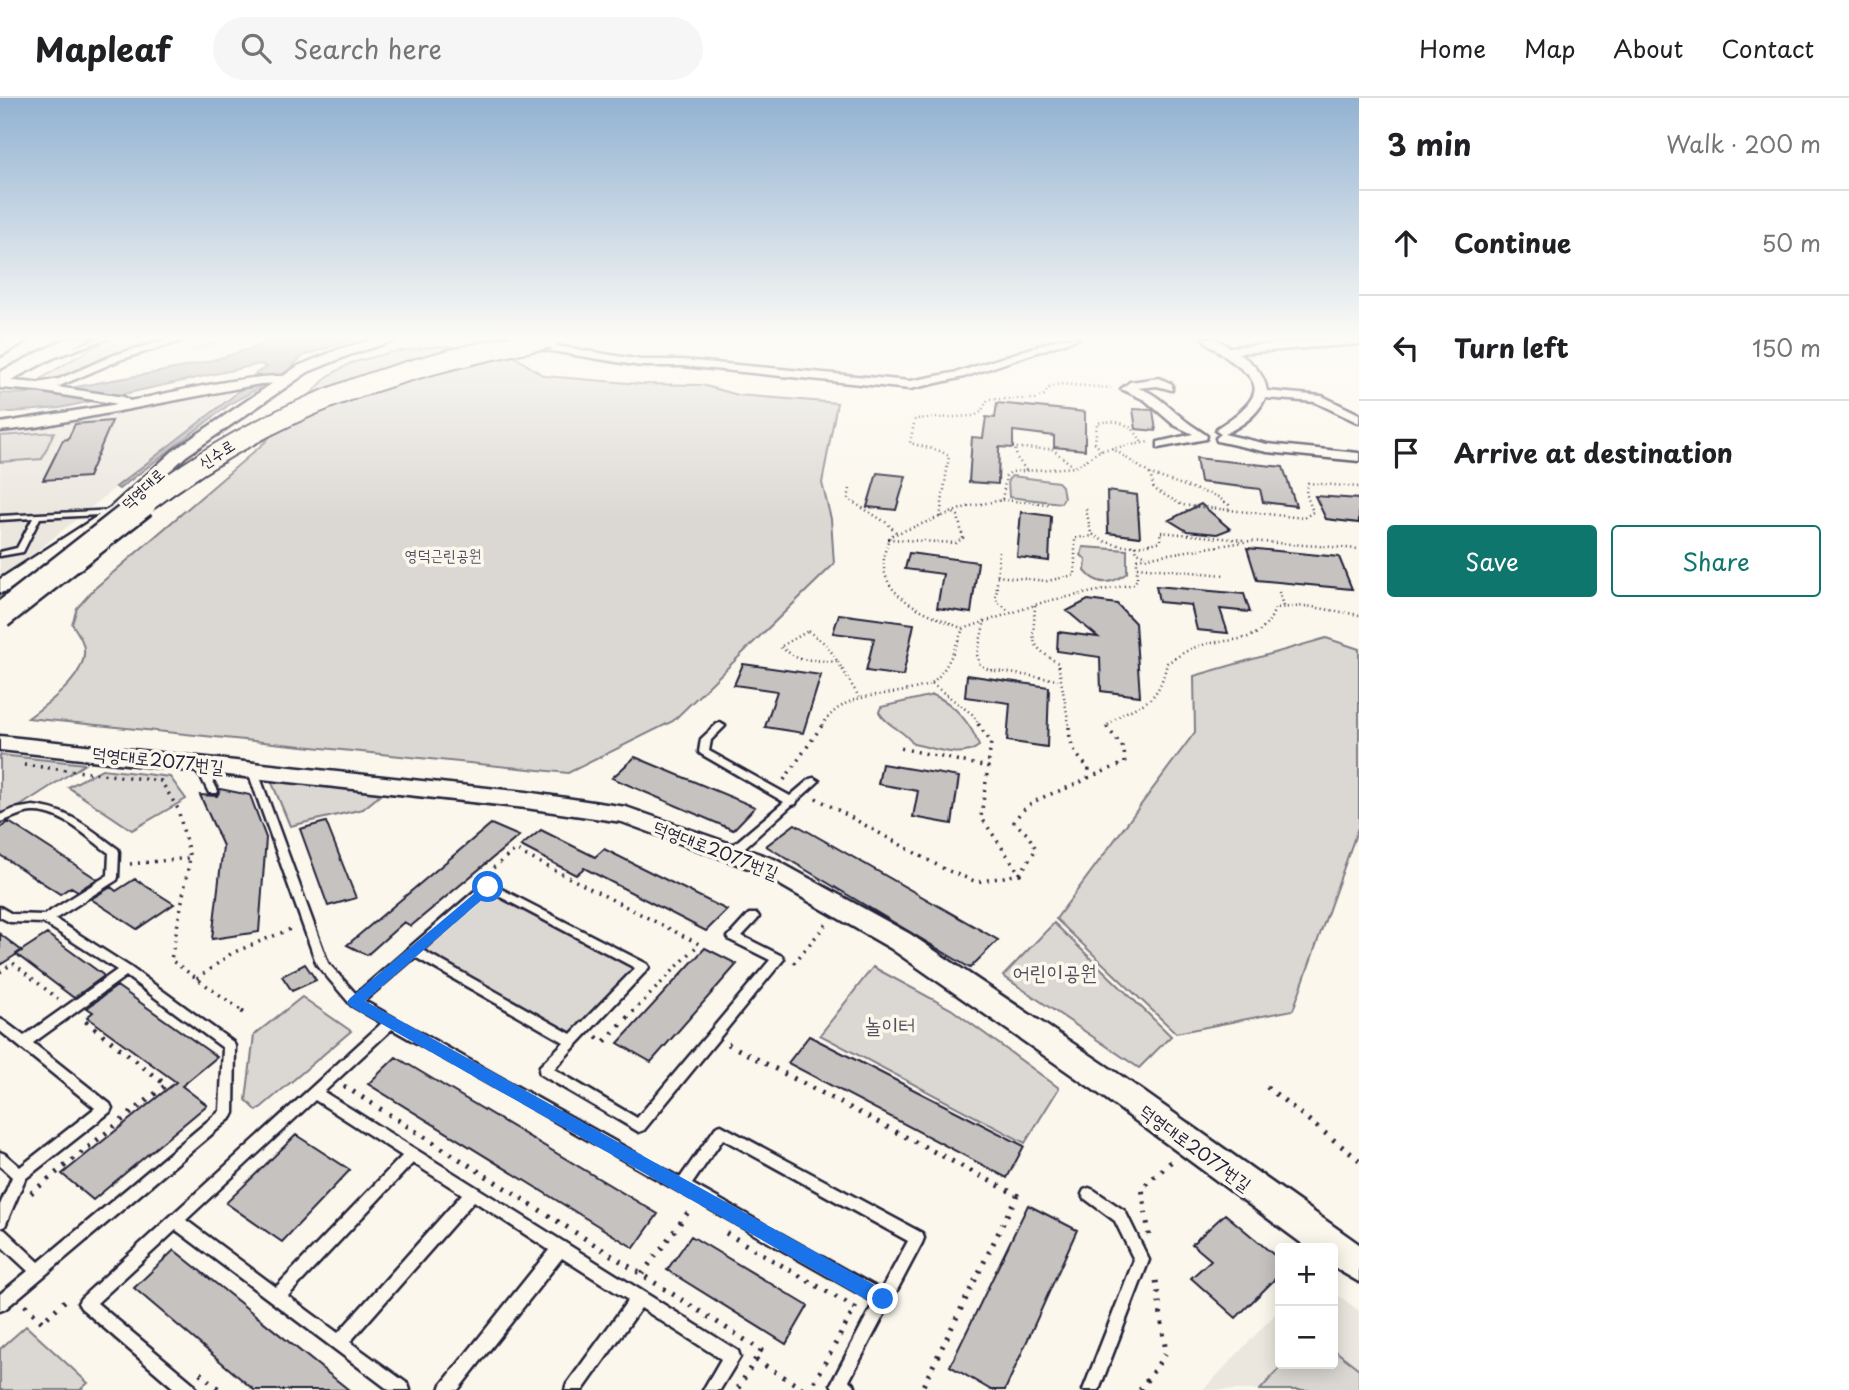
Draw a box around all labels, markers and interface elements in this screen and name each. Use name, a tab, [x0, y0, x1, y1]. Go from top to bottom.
search box	[213, 17, 703, 80]
text: Mapleaf	[35, 23, 171, 73]
icon: search	[237, 29, 275, 67]
text: Search here	[293, 29, 442, 68]
text: Home	[1419, 30, 1486, 66]
text: Map	[1524, 30, 1575, 66]
text: About	[1613, 30, 1683, 66]
text: Contact	[1721, 30, 1814, 66]
text: 3 min	[1387, 121, 1472, 166]
text: Walk · 200 m	[1666, 126, 1821, 161]
text: Continue	[1454, 223, 1571, 262]
icon: ahead	[1387, 224, 1425, 262]
text: 50 m	[1761, 225, 1821, 260]
text: Turn left	[1454, 328, 1569, 367]
icon: left	[1387, 329, 1425, 367]
text: 150 m	[1752, 330, 1821, 365]
street label: 신수로	[193, 432, 239, 474]
text: Arrive at destination	[1454, 433, 1733, 472]
icon: arrive	[1387, 434, 1425, 472]
street label: 덕영대로	[115, 462, 169, 514]
button: Save	[1387, 525, 1597, 597]
button: Share	[1611, 525, 1821, 597]
park label: 영덕근린공원	[404, 542, 482, 566]
street label: 덕영대로2077번길	[91, 739, 226, 779]
street label: 덕영대로2077번길	[649, 813, 783, 886]
route start	[472, 871, 503, 902]
park label: 어린이공원	[1013, 955, 1097, 987]
park label: 놀이터	[865, 1008, 915, 1040]
street label: 덕영대로2077번길	[1134, 1097, 1258, 1197]
map controls	[1275, 1243, 1338, 1369]
button: +	[1275, 1243, 1338, 1306]
route end	[867, 1283, 898, 1314]
button: −	[1275, 1306, 1338, 1369]

